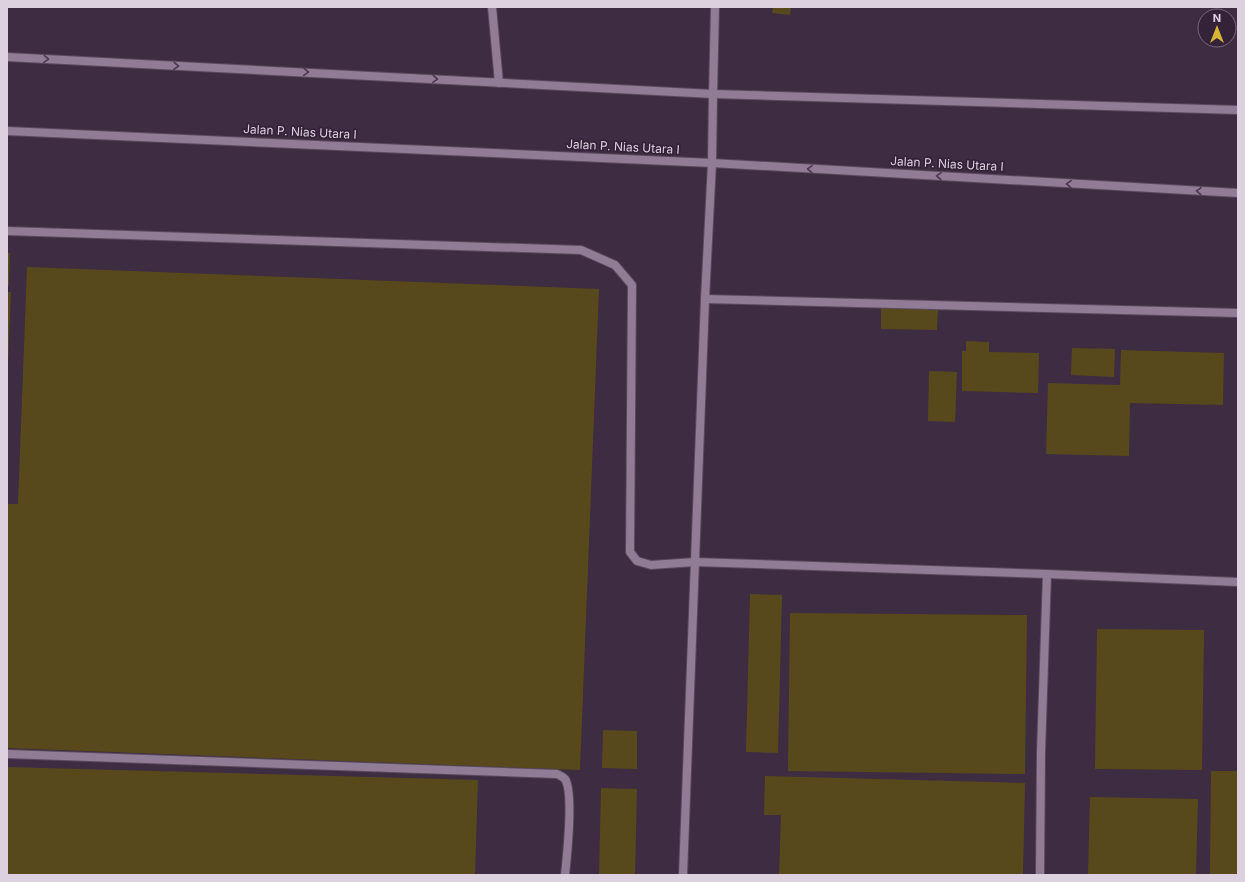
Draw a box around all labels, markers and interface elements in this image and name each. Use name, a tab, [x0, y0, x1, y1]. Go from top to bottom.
north arrow	[1197, 8, 1237, 48]
text: N	[1213, 11, 1221, 25]
one-way arrow	[43, 54, 49, 63]
one-way arrow	[173, 61, 179, 70]
one-way arrow	[303, 68, 309, 77]
one-way arrow	[432, 75, 438, 84]
street label: Jalan P. Nias Utara I	[243, 121, 357, 142]
street label: Jalan P. Nias Utara I	[566, 136, 680, 157]
street label: Jalan P. Nias Utara I	[890, 153, 1004, 174]
one-way arrow	[807, 164, 813, 173]
one-way arrow	[936, 172, 942, 180]
one-way arrow	[1066, 179, 1072, 188]
one-way arrow	[1196, 187, 1202, 195]

